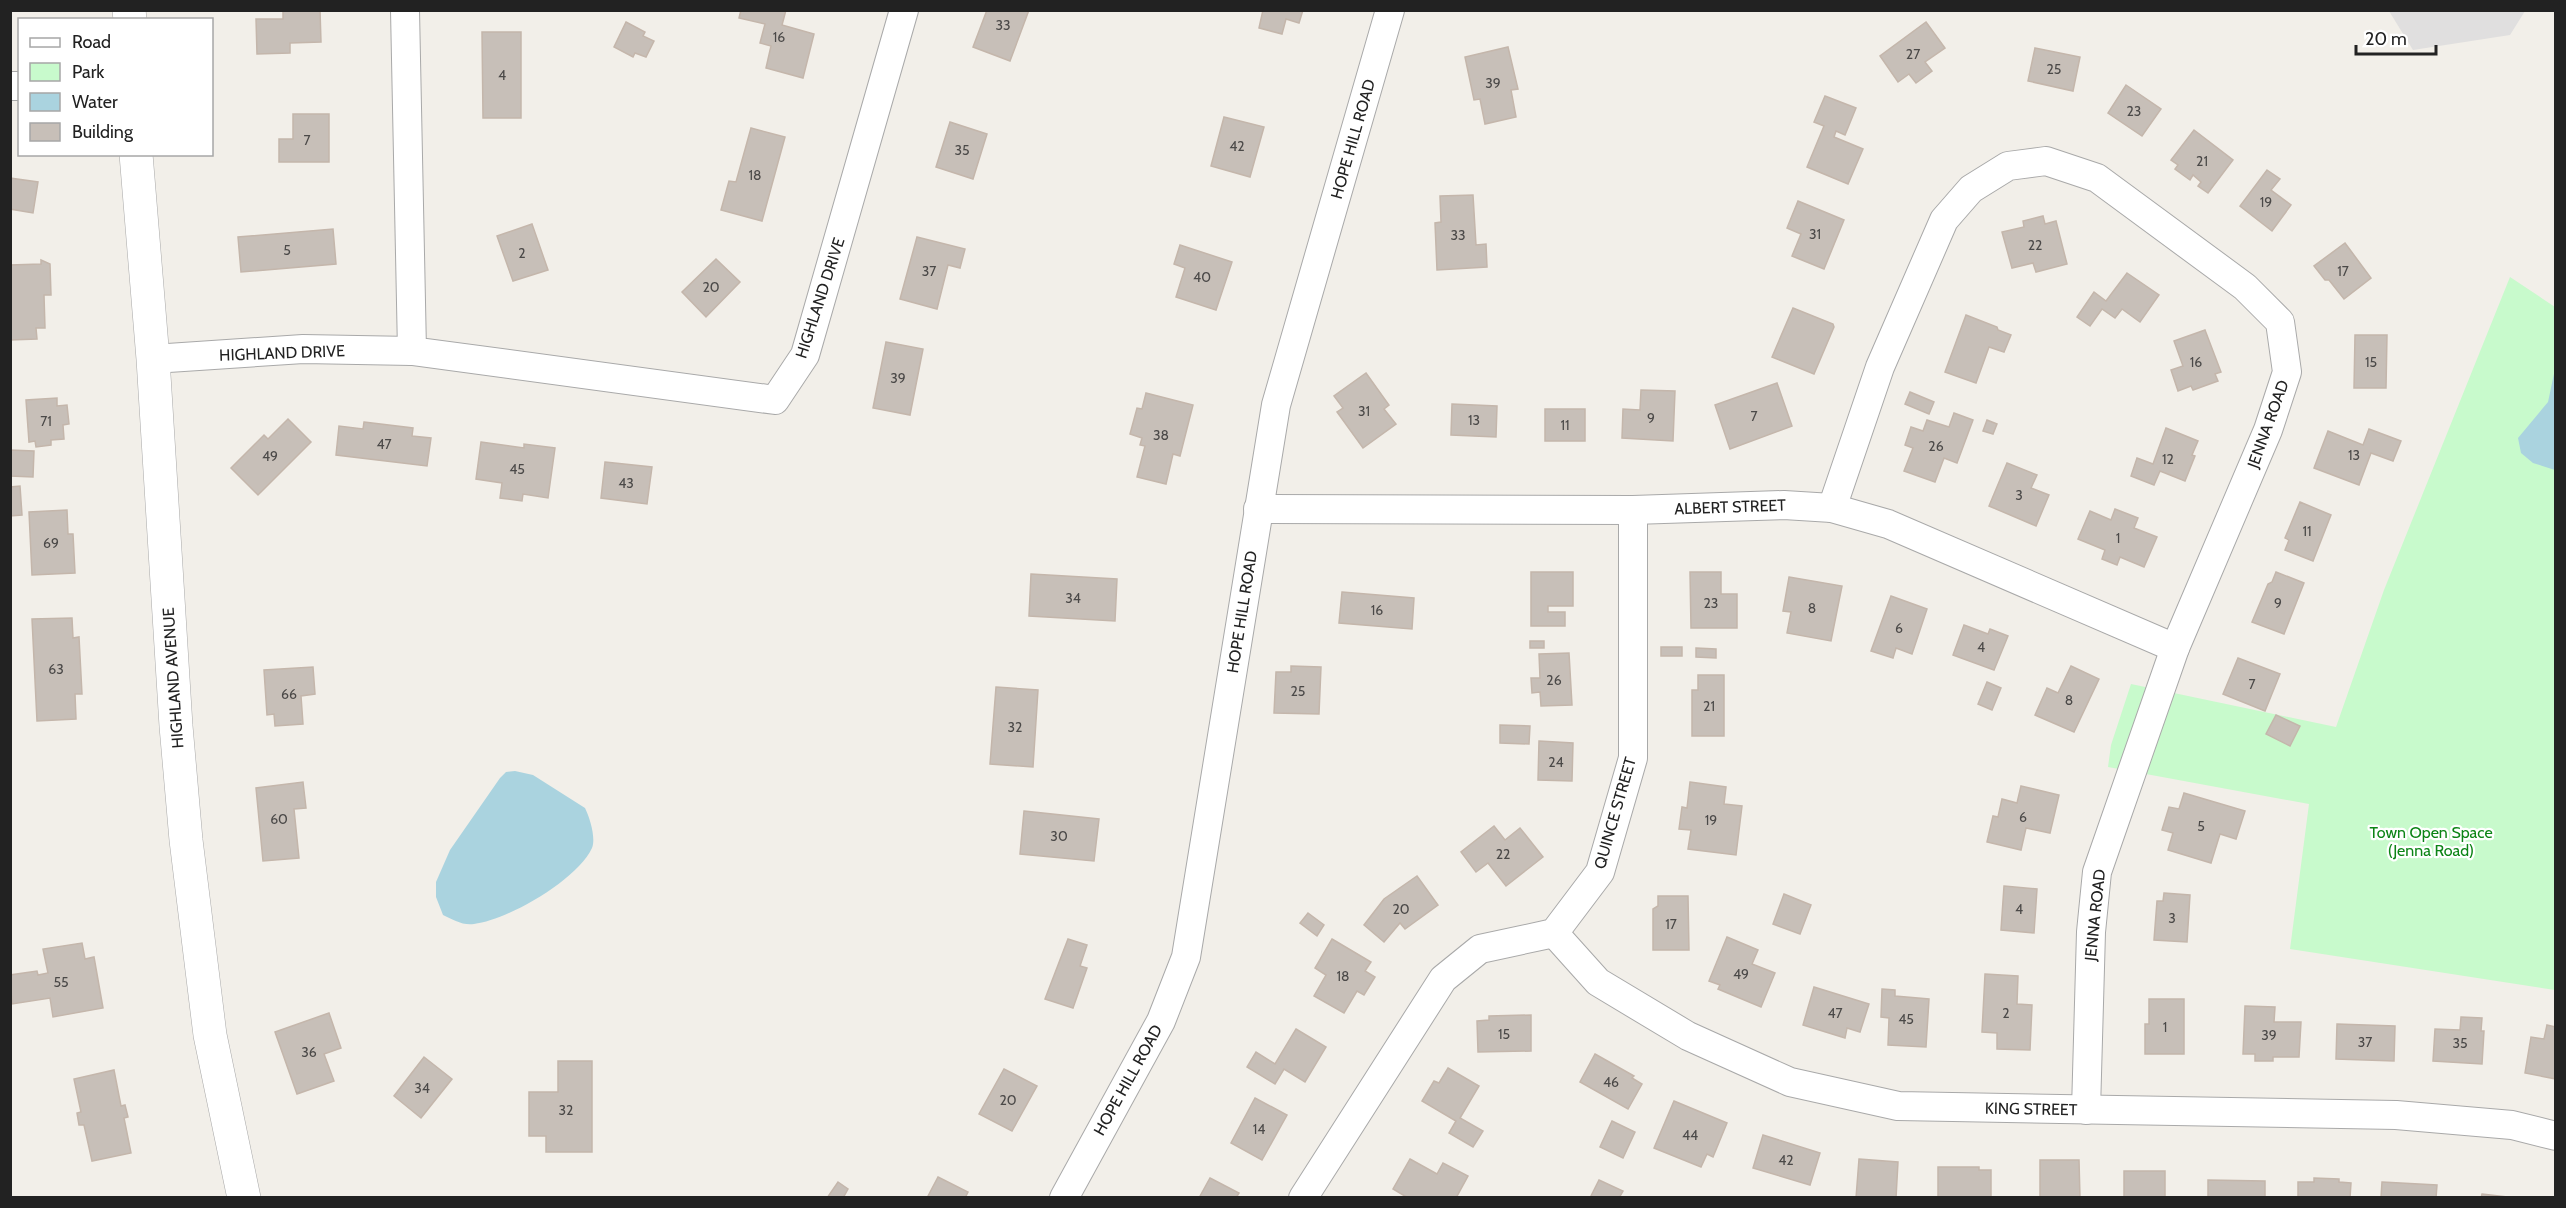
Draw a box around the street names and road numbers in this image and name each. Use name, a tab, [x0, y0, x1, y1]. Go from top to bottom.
street label: HOPE HILL ROAD	[1327, 77, 1379, 201]
street label: HIGHLAND DRIVE	[792, 235, 849, 361]
street label: HIGHLAND DRIVE	[219, 341, 345, 365]
street label: JENNA ROAD	[2243, 377, 2293, 472]
street label: ALBERT STREET	[1674, 496, 1787, 518]
street label: HOPE HILL ROAD	[1223, 550, 1261, 674]
street label: HIGHLAND AVENUE	[159, 607, 187, 749]
street label: QUINCE STREET	[1590, 754, 1640, 871]
street label: JENNA ROAD	[2081, 868, 2109, 963]
street label: HOPE HILL ROAD	[1090, 1021, 1166, 1139]
street label: KING STREET	[1985, 1099, 2078, 1119]

